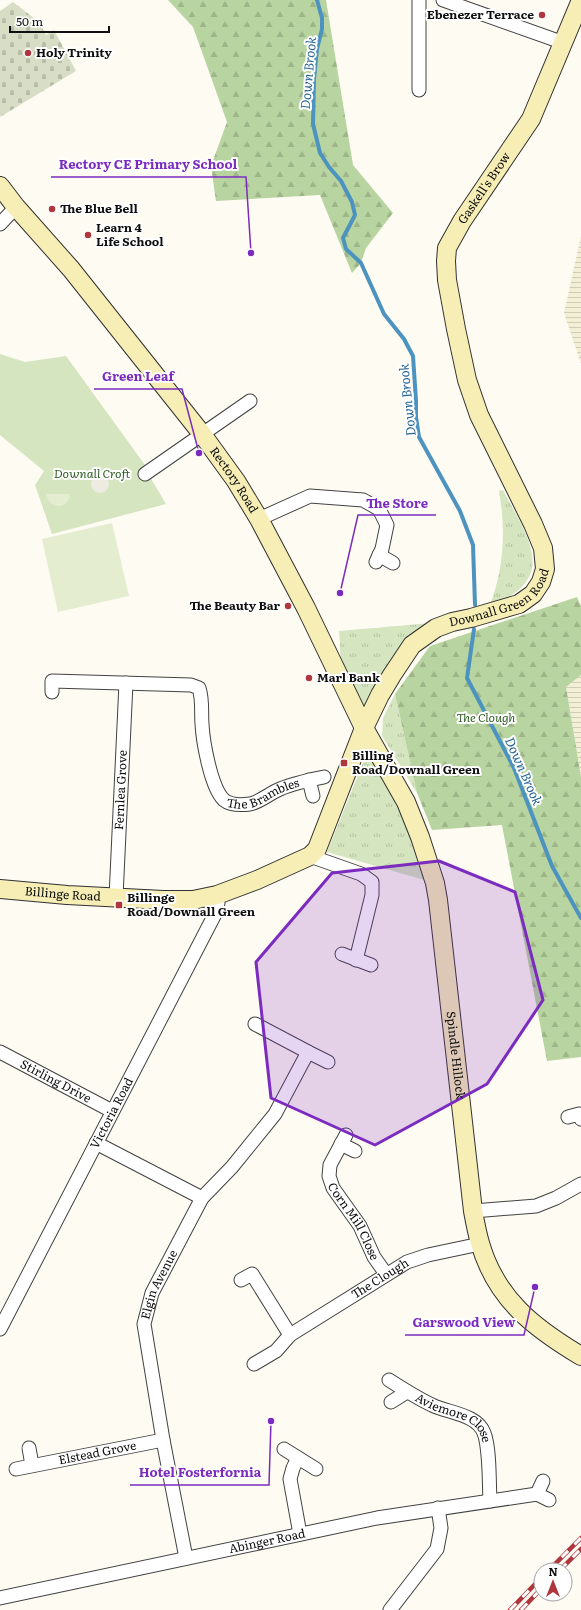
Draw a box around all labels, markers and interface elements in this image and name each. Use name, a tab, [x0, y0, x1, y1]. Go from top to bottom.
place label: Ebenezer Terrace	[427, 5, 534, 23]
scale bar	[10, 8, 109, 34]
marker: Ebenezer Terrace	[537, 10, 547, 20]
text: 50 m	[16, 12, 43, 30]
water label: Down Brook	[295, 35, 320, 110]
place label: Holy Trinity	[36, 43, 112, 61]
marker: Holy Trinity	[23, 48, 33, 58]
street label: Gaskell's Brow	[453, 148, 514, 227]
callout: Rectory CE Primary School	[51, 152, 246, 177]
text: Rectory CE Primary School	[59, 154, 238, 173]
place label: The Blue Bell	[60, 199, 139, 217]
marker: The Blue Bell	[47, 204, 57, 214]
place label: Learn 4 Life School	[96, 218, 164, 250]
marker: Learn 4 Life School	[83, 230, 93, 240]
water label: Down Brook	[393, 362, 420, 437]
callout: Green Leaf	[94, 364, 182, 389]
text: Green Leaf	[102, 366, 175, 385]
street label: Rectory Road	[206, 443, 264, 517]
park label: Downall Croft	[54, 464, 131, 482]
callout: The Store	[358, 490, 436, 515]
text: The Store	[366, 493, 428, 512]
street label: Downall Green Road	[447, 565, 553, 630]
place label: The Beauty Bar	[189, 596, 280, 614]
marker: The Beauty Bar	[283, 601, 293, 611]
place label: Marl Bank	[317, 668, 381, 686]
marker: Marl Bank	[304, 673, 314, 683]
park label: The Clough	[457, 708, 515, 726]
water label: Down Brook	[501, 734, 548, 809]
place label: Billing Road/Downall Green	[352, 746, 481, 778]
street label: Fernlea Grove	[109, 750, 131, 831]
marker: Billing Road/Downall Green	[339, 758, 349, 768]
street label: The Brambles	[225, 773, 302, 813]
street label: Billinge Road	[24, 881, 102, 905]
place label: Billinge Road/Downall Green	[127, 888, 256, 920]
marker: Billinge Road/Downall Green	[114, 900, 124, 910]
street label: Spindle Hillock	[443, 1010, 470, 1101]
street label: Stirling Drive	[17, 1054, 95, 1107]
street label: Victoria Road	[85, 1073, 137, 1152]
street label: Corn Mill Close	[324, 1180, 384, 1263]
street label: Elgin Avenue	[136, 1246, 181, 1321]
street label: The Clough	[347, 1253, 412, 1303]
callout: Garswood View	[405, 1310, 524, 1335]
text: Garswood View	[413, 1312, 516, 1331]
street label: Aviemore Close	[412, 1388, 496, 1444]
street label: Elstead Grove	[57, 1436, 138, 1468]
callout: Hotel Fosterfornia	[130, 1460, 269, 1485]
text: Hotel Fosterfornia	[139, 1462, 262, 1481]
street label: Abinger Road	[227, 1523, 307, 1557]
north arrow	[533, 1562, 573, 1602]
text: N	[548, 1563, 558, 1579]

